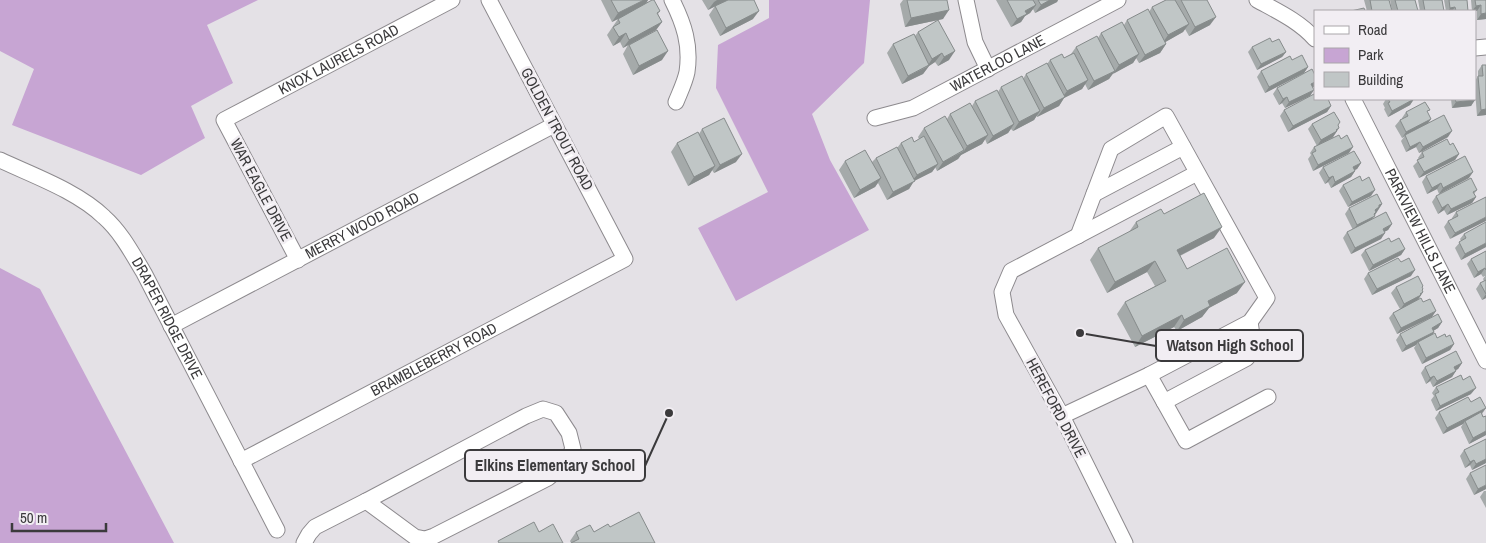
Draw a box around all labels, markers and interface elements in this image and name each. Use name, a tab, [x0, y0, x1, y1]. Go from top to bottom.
legend	[1314, 10, 1476, 100]
street label: KNOX LAURELS ROAD	[275, 19, 403, 100]
text: Road	[1358, 19, 1387, 40]
street label: WATERLOO LANE	[946, 29, 1049, 97]
text: Park	[1358, 44, 1384, 65]
street label: GOLDEN TROUT ROAD	[516, 64, 599, 194]
text: Building	[1358, 69, 1403, 90]
street label: WAR EAGLE DRIVE	[225, 135, 297, 245]
street label: PARKVIEW HILLS LANE	[1380, 165, 1461, 297]
street label: MERRY WOOD ROAD	[301, 187, 423, 264]
street label: DRAPER RIDGE DRIVE	[127, 253, 208, 383]
street label: BRAMBLEBERRY ROAD	[367, 317, 501, 401]
callout: Watson High School	[1156, 330, 1303, 361]
text: Watson High School	[1166, 334, 1294, 356]
street label: HEREFORD DRIVE	[1021, 354, 1092, 461]
callout: Elkins Elementary School	[465, 450, 645, 481]
text: Elkins Elementary School	[475, 454, 635, 476]
scale bar	[12, 500, 106, 532]
text: 50 m	[20, 507, 47, 528]

